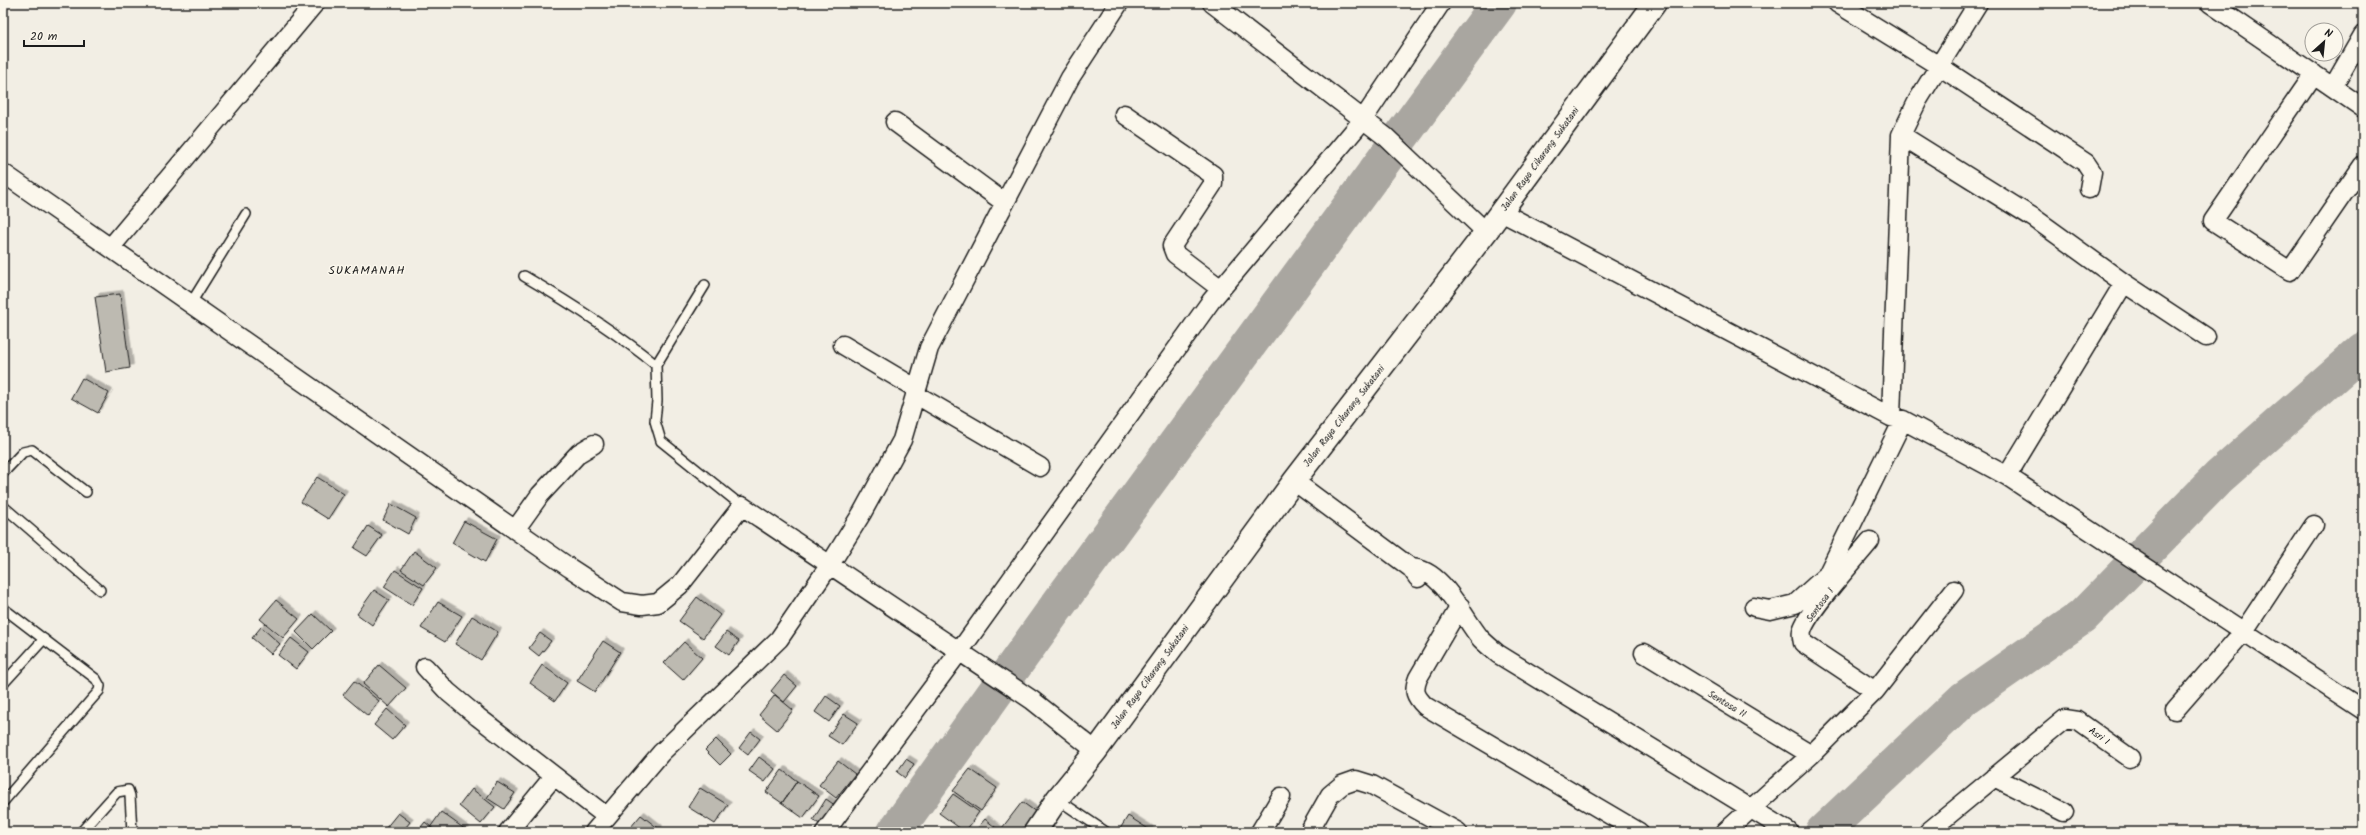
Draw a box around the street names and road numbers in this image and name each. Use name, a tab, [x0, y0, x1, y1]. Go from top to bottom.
street label: Jalan Raya Cikarang Sukatani	[1497, 103, 1584, 214]
street label: Jalan Raya Cikarang Sukatani	[1299, 361, 1389, 470]
street label: Sentosa I	[1802, 584, 1838, 626]
street label: Jalan Raya Cikarang Sukatani	[1107, 621, 1194, 732]
street label: Sentosa II	[1705, 686, 1749, 722]
street label: Asri I	[2085, 723, 2113, 749]

